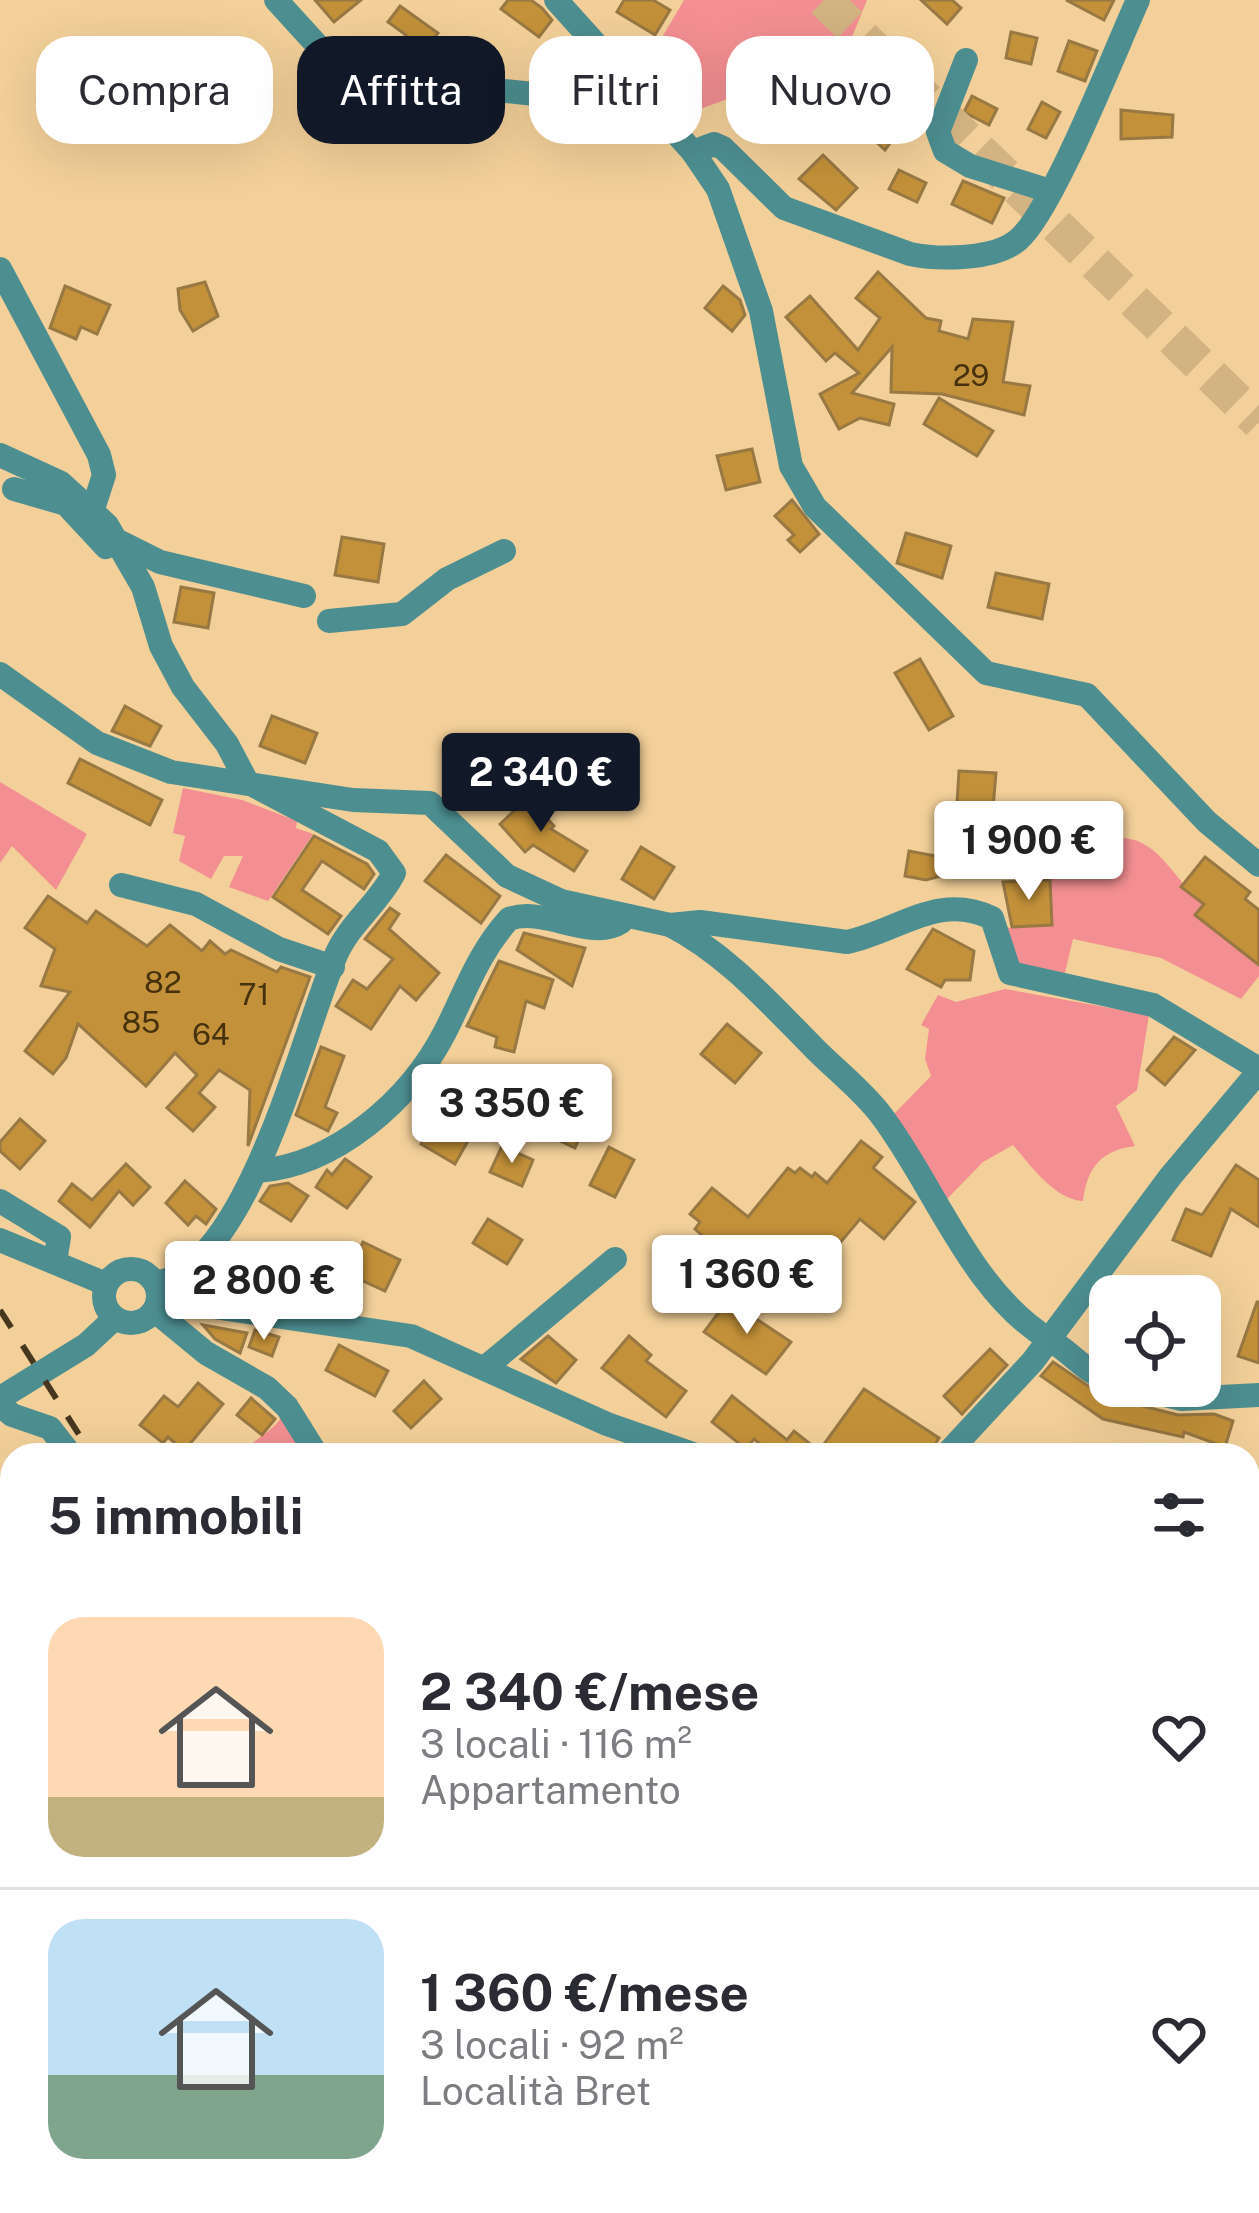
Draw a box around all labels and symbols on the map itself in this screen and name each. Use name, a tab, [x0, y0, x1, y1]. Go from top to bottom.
house number: 29	[953, 357, 989, 393]
pin: 2 340 €	[430, 733, 652, 835]
pin: 1 900 €	[918, 801, 1140, 903]
house number: 82	[144, 964, 182, 1000]
house number: 71	[239, 976, 269, 1012]
house number: 85	[122, 1004, 160, 1040]
house number: 64	[192, 1016, 230, 1052]
pin: 3 350 €	[401, 1064, 623, 1166]
pin: 1 360 €	[636, 1235, 858, 1337]
pin: 2 800 €	[153, 1241, 375, 1343]

